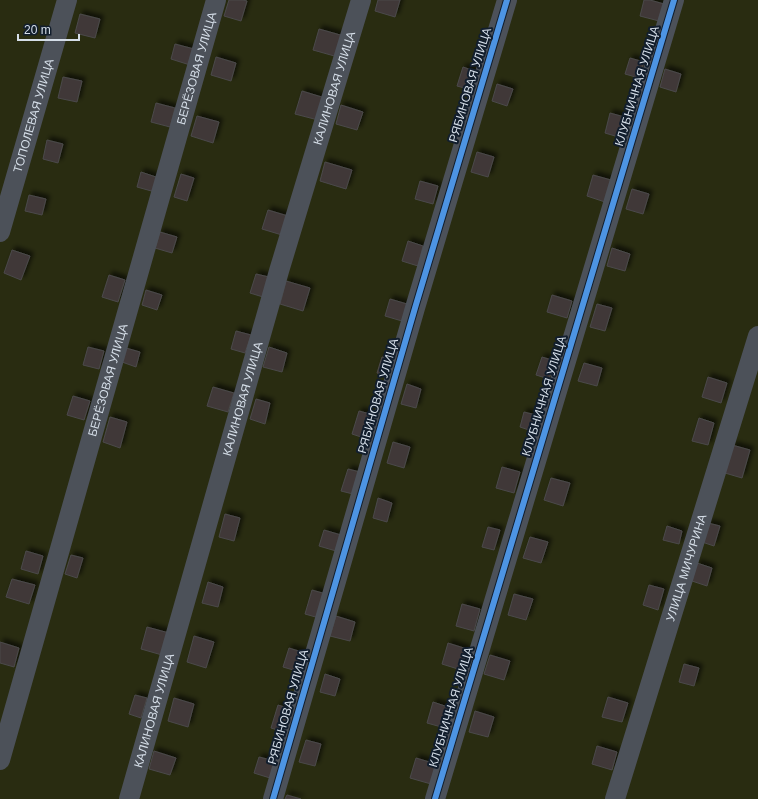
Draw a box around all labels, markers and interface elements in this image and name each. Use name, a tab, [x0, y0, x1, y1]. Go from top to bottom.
street label: БЕРЁЗОВАЯ УЛИЦА	[174, 10, 219, 126]
scale bar	[18, 16, 79, 42]
text: 20 m	[24, 23, 51, 37]
street label: КЛУБНИЧНАЯ УЛИЦА	[612, 24, 662, 148]
street label: РЯБИНОВАЯ УЛИЦА	[446, 26, 494, 144]
street label: КАЛИНОВАЯ УЛИЦА	[311, 30, 358, 147]
street label: ТОПОЛЕВАЯ УЛИЦА	[10, 57, 57, 174]
street label: БЕРЁЗОВАЯ УЛИЦА	[85, 322, 131, 438]
street label: КЛУБНИЧНАЯ УЛИЦА	[519, 334, 569, 458]
street label: РЯБИНОВАЯ УЛИЦА	[355, 337, 401, 455]
street label: КАЛИНОВАЯ УЛИЦА	[220, 340, 266, 458]
street label: УЛИЦА МИЧУРИНА	[663, 512, 710, 623]
street label: КЛУБНИЧНАЯ УЛИЦА	[426, 645, 476, 769]
street label: РЯБИНОВАЯ УЛИЦА	[265, 648, 311, 766]
street label: КАЛИНОВАЯ УЛИЦА	[131, 652, 177, 769]

